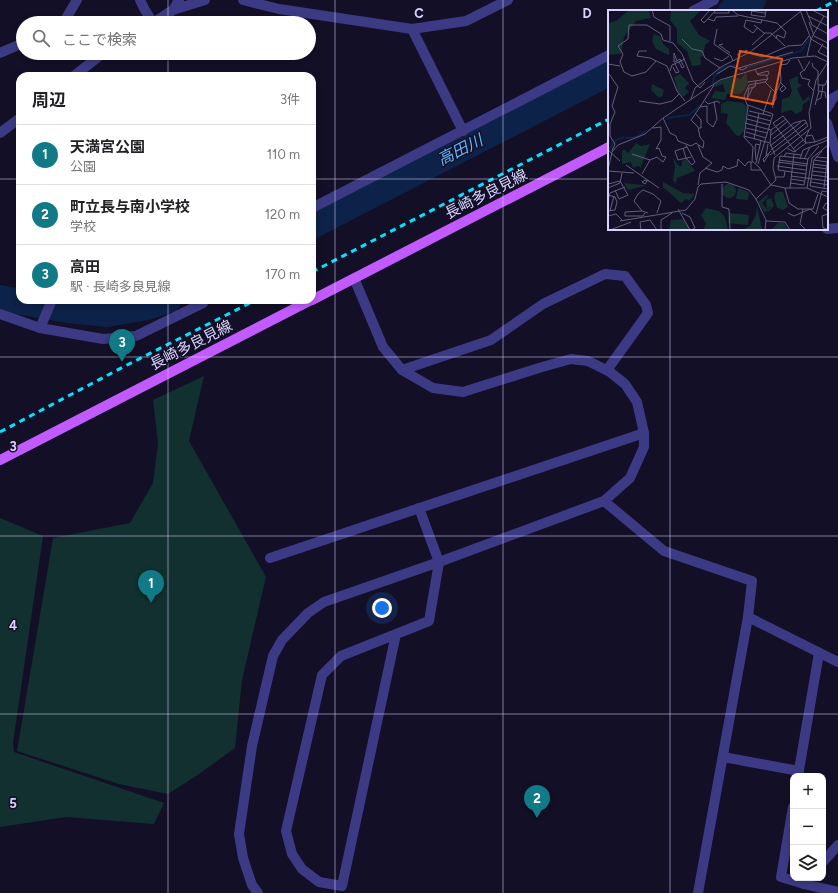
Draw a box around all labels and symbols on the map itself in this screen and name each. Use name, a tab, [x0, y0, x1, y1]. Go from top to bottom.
text: C	[414, 6, 424, 21]
text: D	[582, 6, 592, 21]
inset map	[608, 10, 828, 230]
water label: 高田川	[434, 130, 487, 169]
street label: 長崎多良見線	[442, 166, 530, 222]
street label: 長崎多良見線	[147, 317, 235, 373]
pin: 3	[109, 329, 135, 362]
text: 3	[9, 439, 17, 454]
pin: 1	[138, 570, 164, 603]
your location	[372, 598, 392, 618]
text: 4	[9, 618, 17, 633]
pin: 2	[524, 785, 550, 818]
text: 5	[9, 796, 17, 811]

